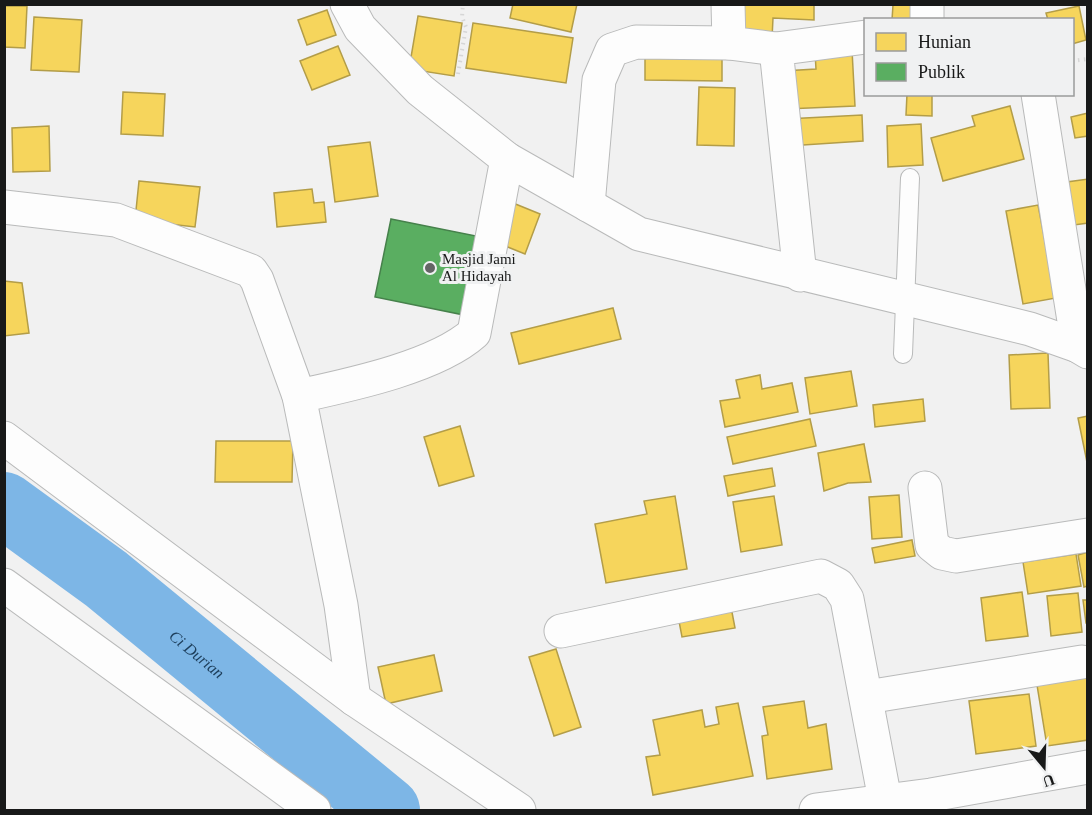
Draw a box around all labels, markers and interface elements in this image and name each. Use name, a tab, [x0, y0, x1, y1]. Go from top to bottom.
legend	[864, 18, 1074, 96]
text: Hunian	[918, 32, 971, 52]
text: Publik	[918, 62, 965, 82]
place label: Masjid Jami Al Hidayah	[442, 251, 516, 284]
marker: Masjid Jami Al Hidayah	[423, 261, 437, 275]
water label: Ci Durian	[166, 627, 227, 682]
north arrow	[1014, 737, 1074, 797]
text: U	[1040, 771, 1057, 791]

